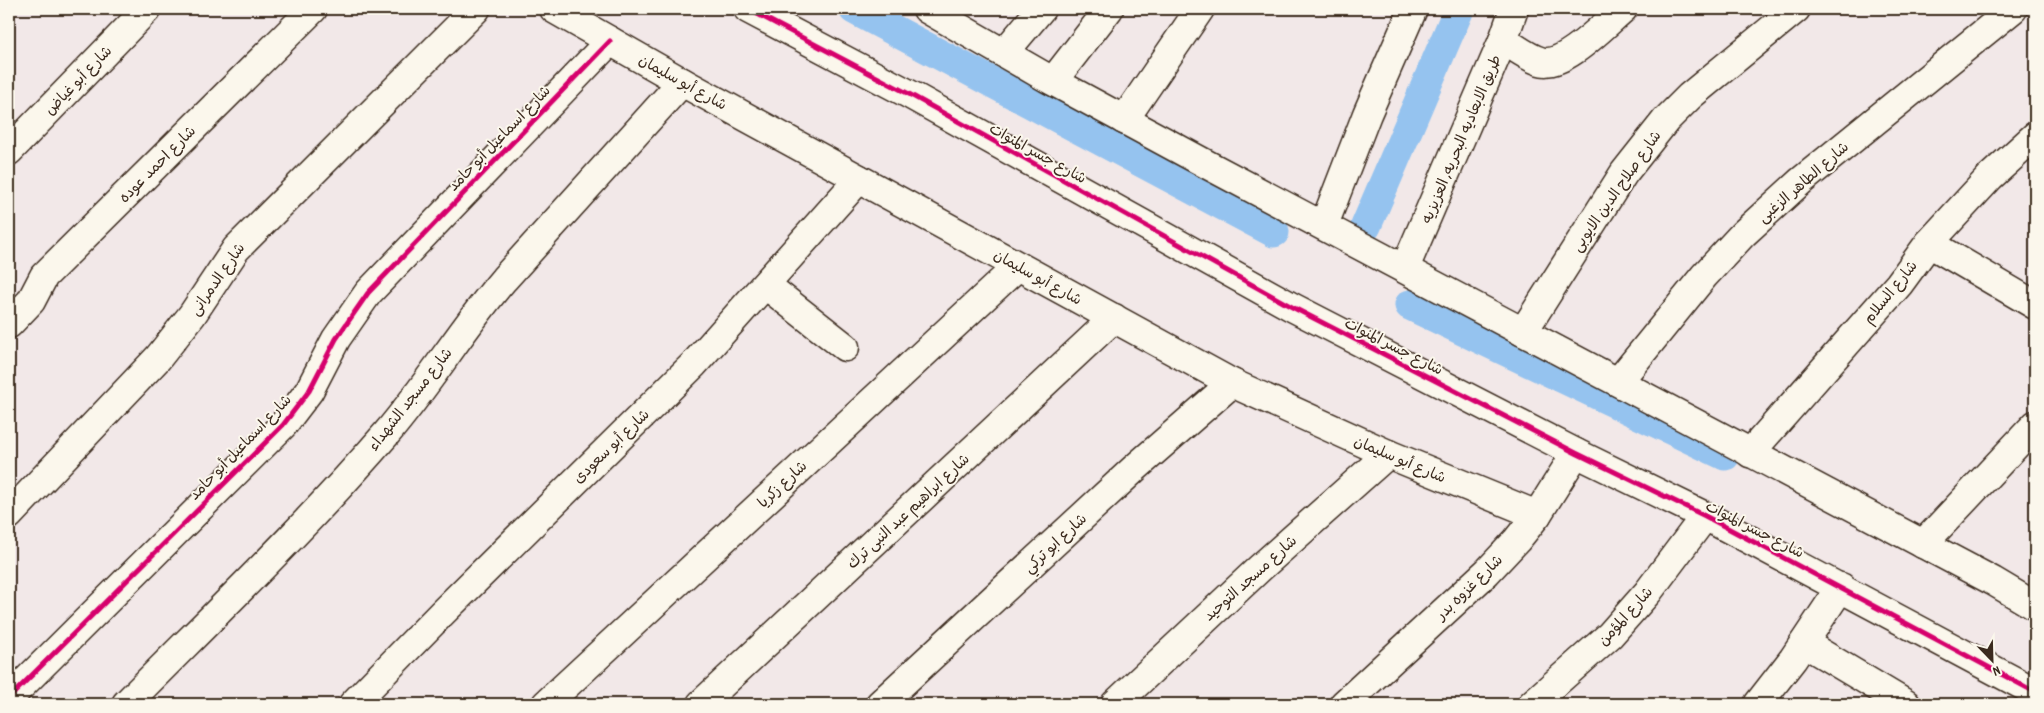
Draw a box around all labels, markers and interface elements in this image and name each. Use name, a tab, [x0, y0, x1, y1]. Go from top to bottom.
street label: شارع أبو غياض	[40, 42, 118, 121]
street label: شارع أبو سليمان	[634, 50, 730, 117]
street label: طريق الابعاديه البحريه, العزيزيه	[1417, 52, 1508, 228]
street label: شارع اسماعيل أبو حامد	[444, 82, 557, 197]
street label: شارع جسر المنوات	[984, 119, 1090, 191]
street label: شارع احمد عوده	[115, 122, 202, 209]
street label: شارع صلاح الدين الايوبى	[1567, 127, 1668, 257]
street label: شارع الطاهر الزغبى	[1754, 138, 1855, 229]
street label: شارع الدمرانى	[185, 239, 252, 321]
street label: شارع أبو سليمان	[989, 245, 1085, 312]
street label: شارع السلام	[1859, 257, 1924, 330]
street label: شارع جسر المنوات	[1340, 313, 1446, 382]
street label: شارع مسجد الشهداء	[364, 344, 459, 457]
street label: شارع اسماعيل أبو حامد	[185, 391, 298, 506]
street label: شارع أبو سعودى	[569, 405, 656, 490]
street label: شارع أبو سليمان	[1350, 432, 1449, 490]
street label: شارع ابراهيم عبد النبى ترك	[843, 450, 976, 575]
street label: شارع زكريا	[754, 457, 813, 514]
street label: شارع جسر المنوات	[1701, 496, 1807, 565]
street label: شارع ابو تركي	[1020, 509, 1093, 580]
street label: شارع مسجد التوحيد	[1200, 531, 1303, 628]
street label: شارع غزوه بدر	[1431, 551, 1509, 627]
street label: شارع المؤمن	[1594, 583, 1659, 652]
north arrow	[1966, 636, 2016, 686]
text: N	[1989, 660, 2003, 681]

